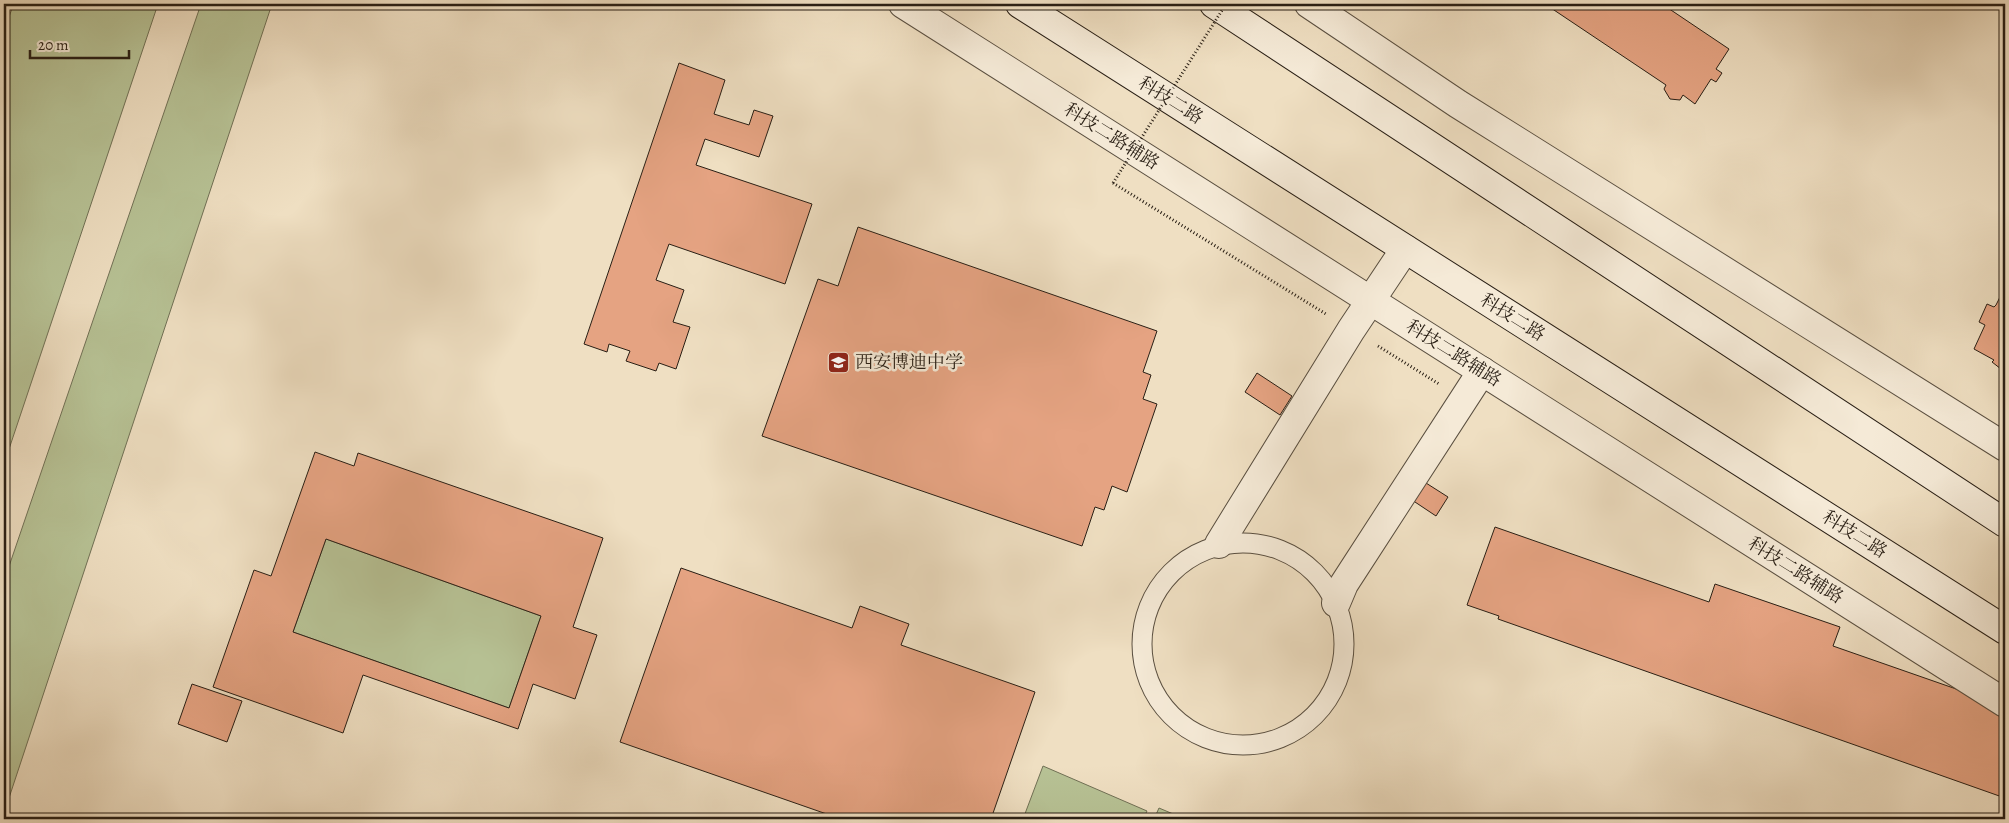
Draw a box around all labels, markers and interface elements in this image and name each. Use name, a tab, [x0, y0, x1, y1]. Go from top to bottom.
scale bar	[30, 28, 129, 60]
text: 20 m	[38, 35, 69, 55]
street label: 科技二路	[1134, 71, 1208, 129]
street label: 科技二路辅路	[1060, 97, 1164, 175]
street label: 科技二路	[1476, 288, 1550, 346]
street label: 科技二路辅路	[1402, 314, 1506, 392]
school or university icon: 西安博迪中学	[827, 350, 851, 374]
place label: 西安博迪中学	[855, 350, 963, 374]
street label: 科技二路	[1818, 505, 1892, 563]
street label: 科技二路辅路	[1744, 531, 1848, 609]

